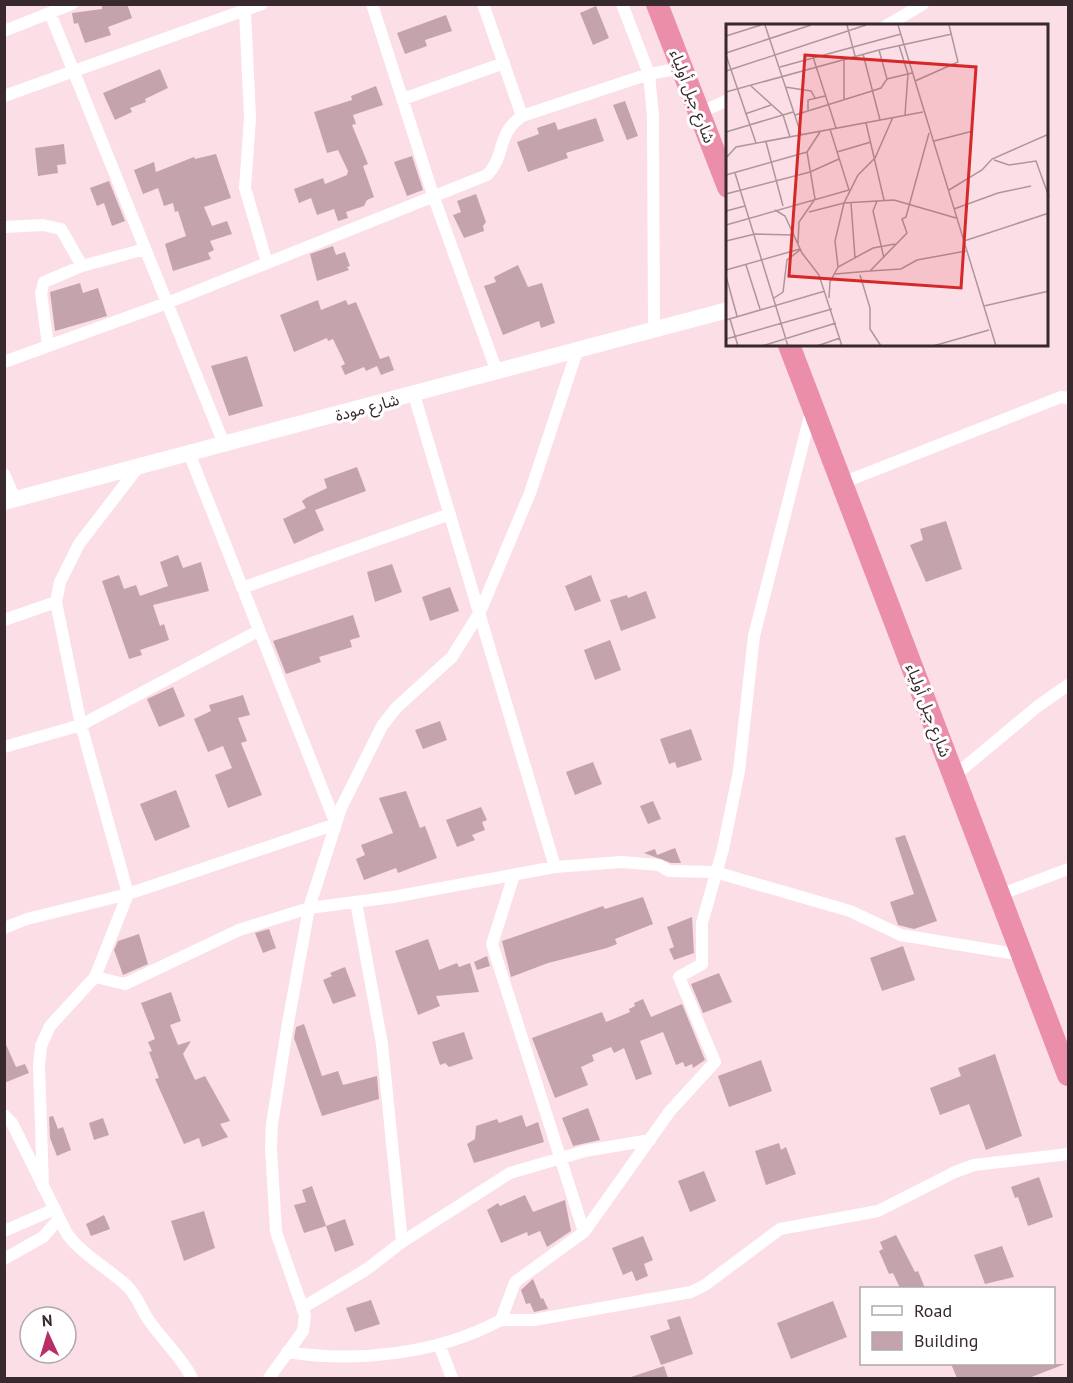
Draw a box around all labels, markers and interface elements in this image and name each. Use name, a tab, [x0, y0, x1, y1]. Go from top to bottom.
inset map	[726, 24, 1049, 346]
street label: شارع جبل أولياء	[663, 46, 720, 147]
street label: شارع مودة	[333, 389, 402, 428]
street label: شارع جبل أولياء	[899, 660, 956, 761]
legend	[860, 1287, 1055, 1365]
text: Road	[914, 1299, 952, 1322]
north arrow	[18, 1305, 78, 1365]
text: N	[41, 1310, 53, 1330]
text: Building	[914, 1329, 978, 1352]

